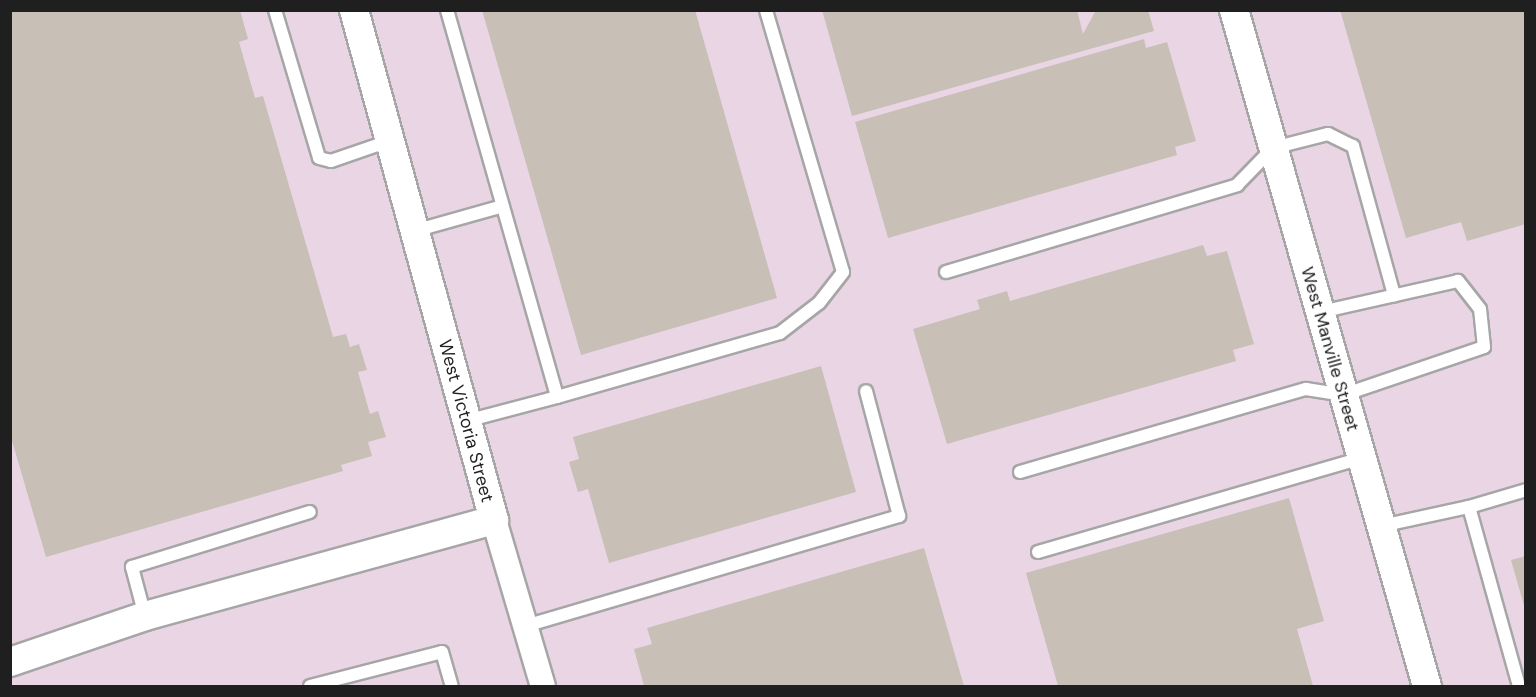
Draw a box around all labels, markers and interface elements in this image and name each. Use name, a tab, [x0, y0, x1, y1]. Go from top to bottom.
street label: West Manville Street	[1296, 264, 1364, 434]
street label: West Victoria Street	[434, 337, 498, 505]

